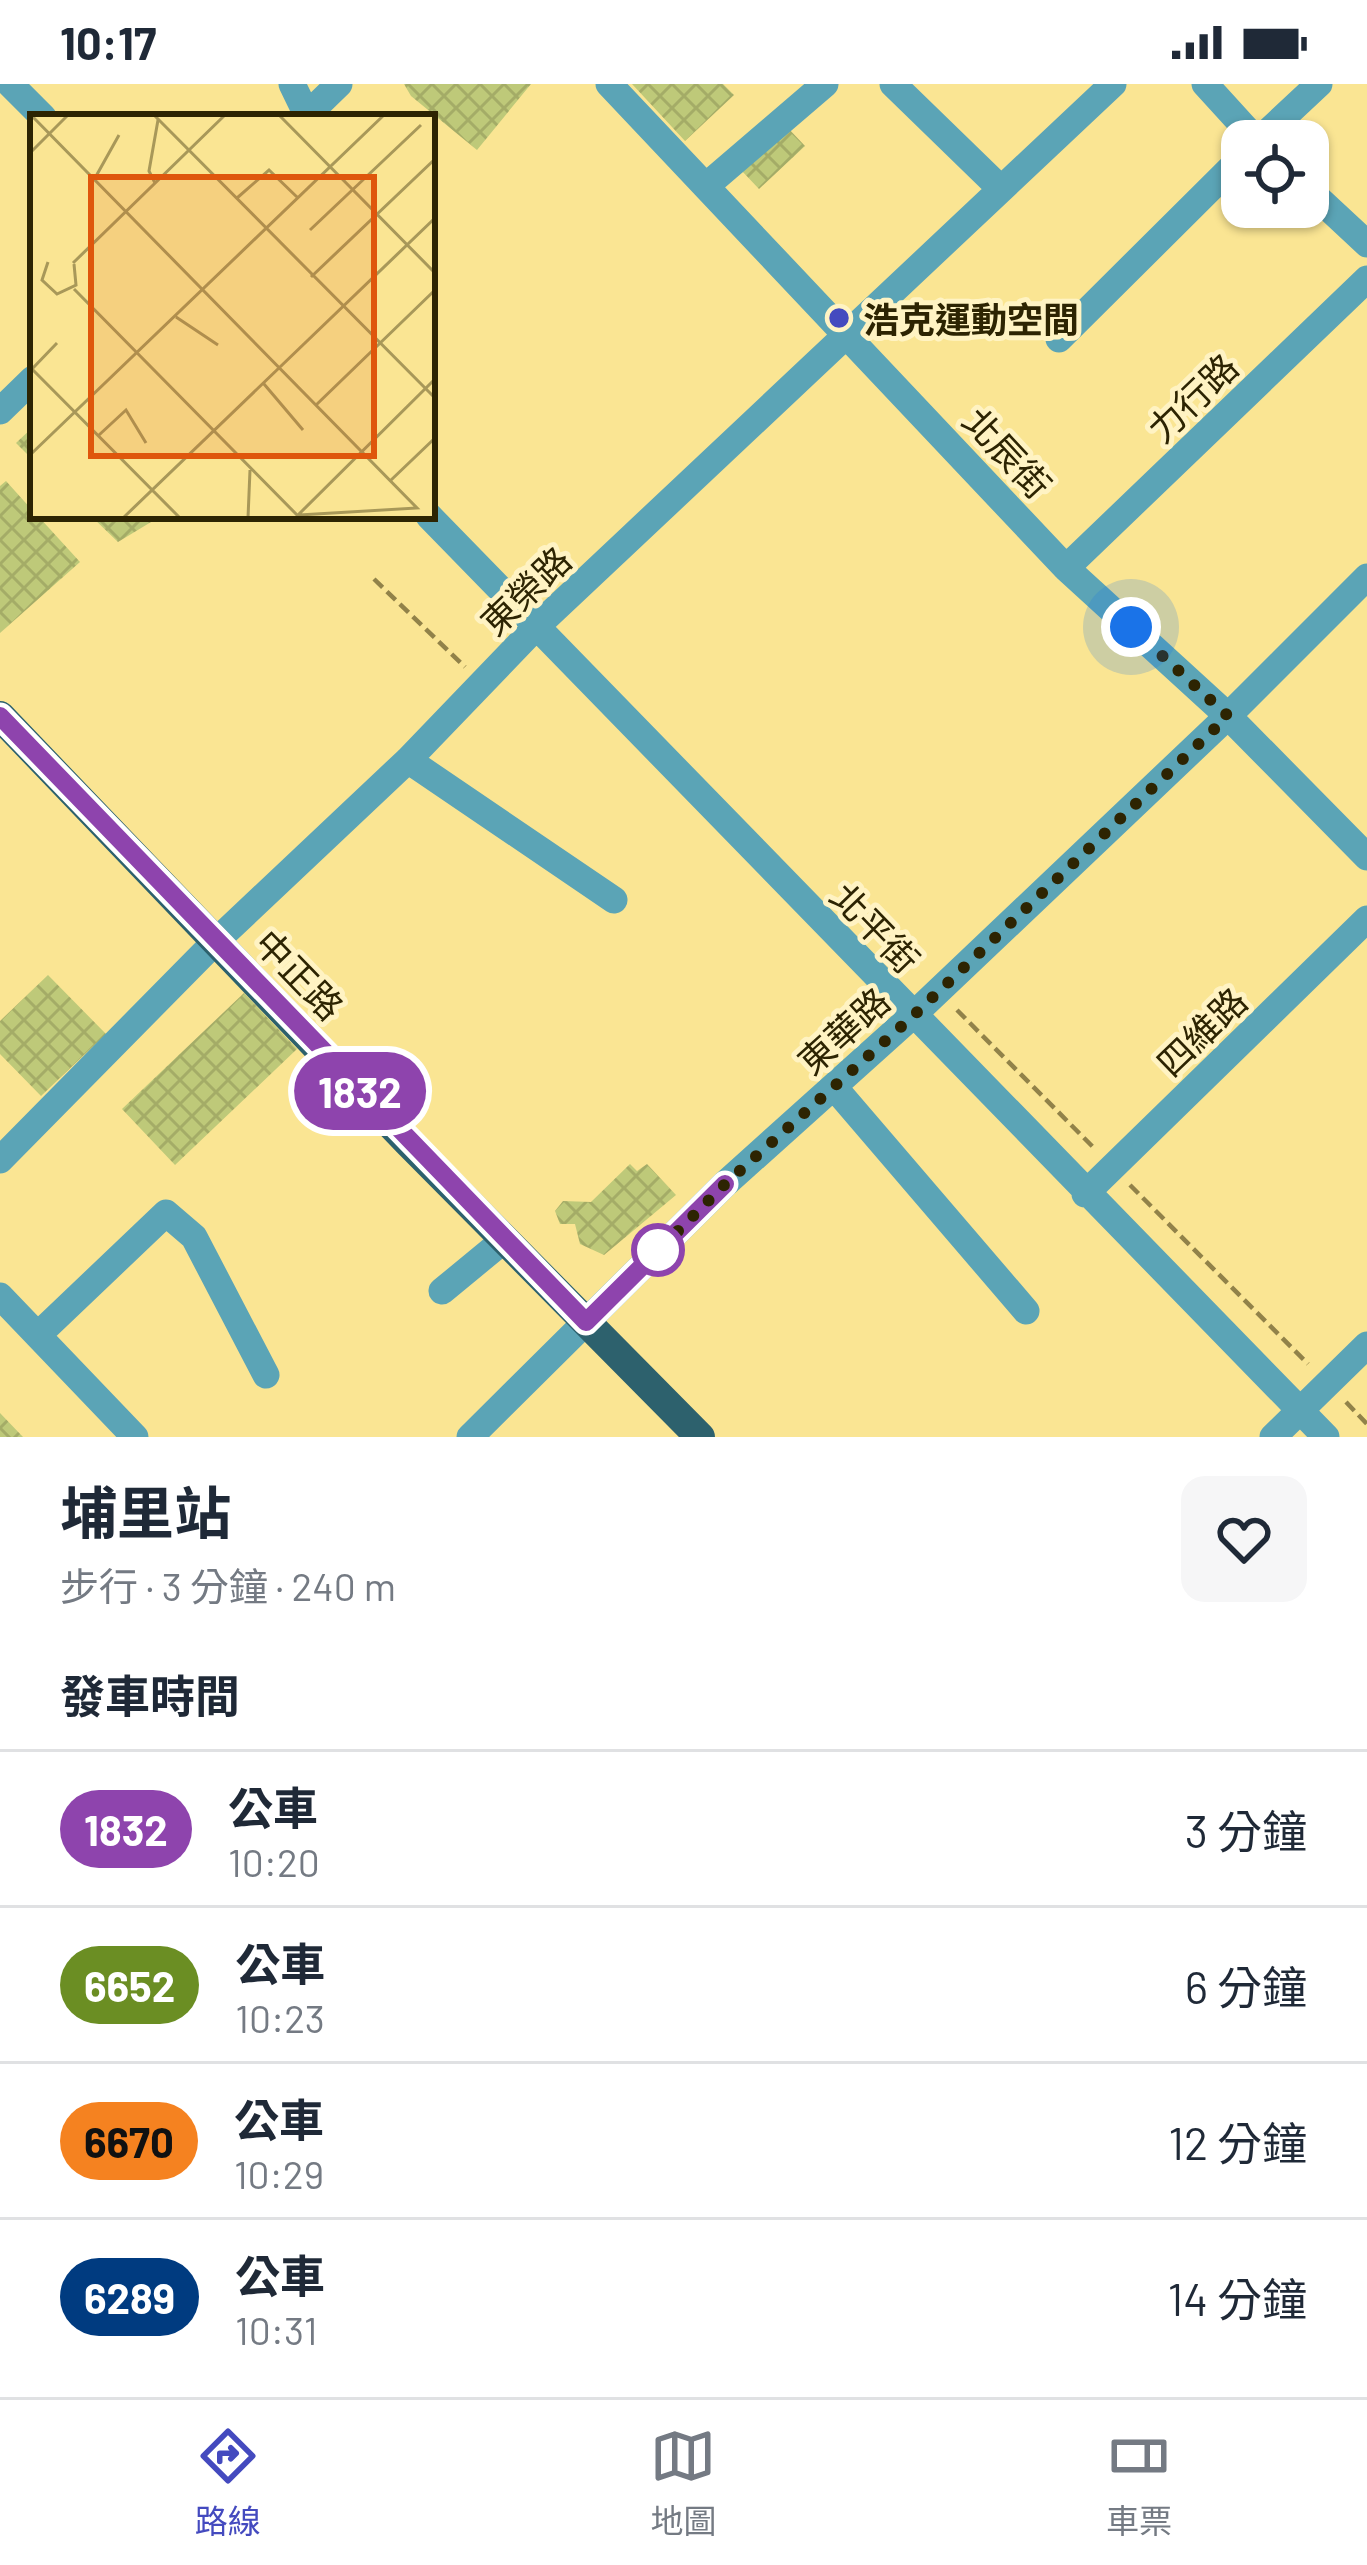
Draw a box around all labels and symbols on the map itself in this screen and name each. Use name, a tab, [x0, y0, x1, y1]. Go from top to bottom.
inset map	[30, 114, 435, 519]
place label: 浩克運動空間	[863, 297, 1079, 340]
marker: 浩克運動空間	[826, 305, 852, 331]
street label: 力行路	[1138, 344, 1246, 450]
street label: 北辰街	[955, 398, 1061, 506]
street label: 東榮路	[471, 537, 579, 643]
your location	[1101, 597, 1161, 657]
street label: 北平街	[823, 873, 929, 981]
street label: 中正路	[247, 920, 353, 1028]
street label: 東華路	[788, 978, 898, 1082]
street label: 四維路	[1147, 978, 1255, 1084]
line badge: 1832	[276, 1052, 444, 1130]
unlabelled marker	[633, 1225, 683, 1275]

